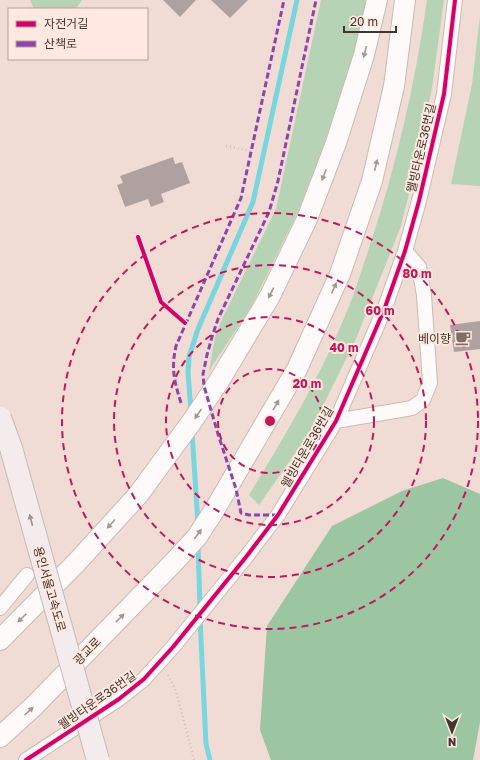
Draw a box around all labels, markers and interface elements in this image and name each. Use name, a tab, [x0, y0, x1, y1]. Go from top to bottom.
legend	[8, 8, 148, 60]
scale bar	[344, 8, 396, 34]
text: 20 m	[350, 14, 378, 29]
text: 자전거길	[44, 16, 88, 31]
text: 산책로	[44, 36, 77, 51]
one-way arrow	[361, 45, 367, 58]
street label: 웰빙타운로36번길	[403, 102, 439, 194]
one-way arrow	[373, 159, 379, 171]
one-way arrow	[321, 169, 327, 181]
text: 80 m	[403, 266, 431, 281]
one-way arrow	[331, 282, 337, 294]
one-way arrow	[268, 288, 274, 299]
text: 60 m	[366, 303, 394, 318]
cafe icon: 베이향	[454, 329, 472, 347]
place label: 베이향	[418, 331, 451, 346]
text: 40 m	[330, 340, 358, 355]
text: 20 m	[293, 376, 321, 391]
one-way arrow	[273, 399, 280, 411]
street label: 웰빙타운로36번길	[278, 404, 336, 490]
one-way arrow	[194, 408, 201, 420]
centre of rings	[263, 414, 277, 428]
one-way arrow	[28, 514, 34, 526]
one-way arrow	[107, 519, 116, 529]
one-way arrow	[194, 529, 202, 539]
street label: 용인서울고속도로	[31, 544, 69, 634]
one-way arrow	[17, 613, 27, 623]
one-way arrow	[115, 613, 125, 623]
street label: 광교로	[70, 634, 104, 668]
street label: 웰빙타운로36번길	[55, 668, 139, 732]
one-way arrow	[24, 706, 34, 716]
north arrow	[432, 712, 472, 752]
text: N	[448, 736, 456, 749]

